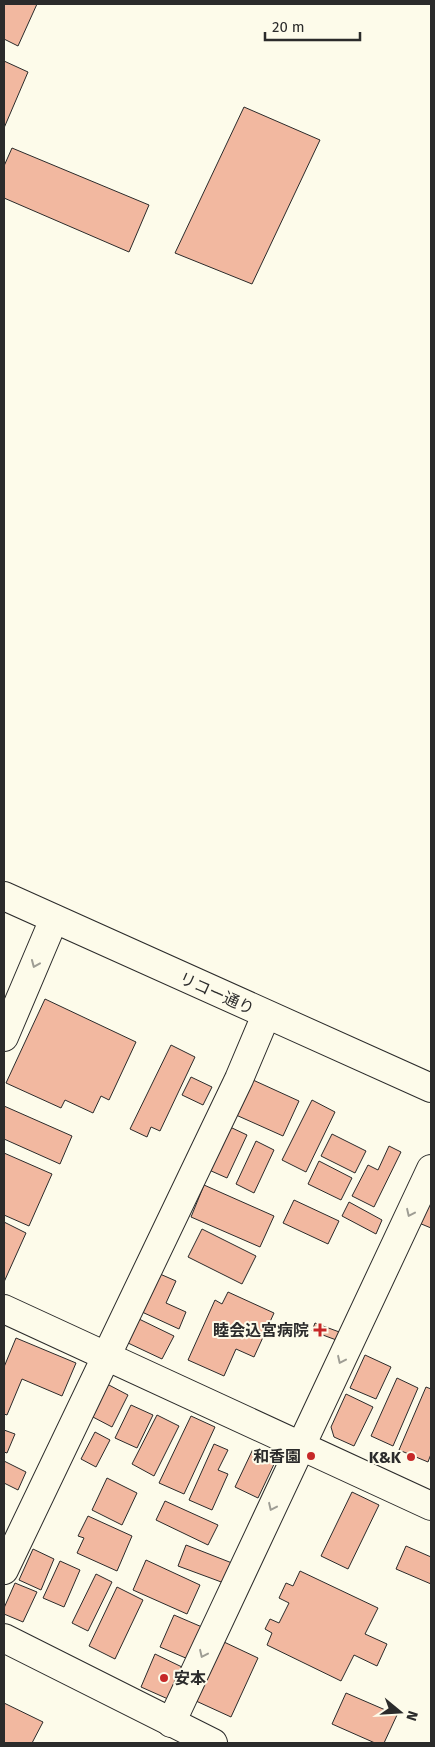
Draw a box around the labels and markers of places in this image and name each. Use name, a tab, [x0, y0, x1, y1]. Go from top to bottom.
place label: 睦会込宮病院	[213, 1321, 309, 1340]
marker: 睦会込宮病院	[313, 1323, 327, 1337]
place label: 和香園	[253, 1447, 301, 1466]
place label: K&K	[369, 1448, 402, 1467]
marker: 和香園	[305, 1450, 317, 1462]
marker: K&K	[405, 1451, 417, 1463]
place label: 安本	[174, 1669, 206, 1688]
marker: 安本	[158, 1672, 170, 1684]

